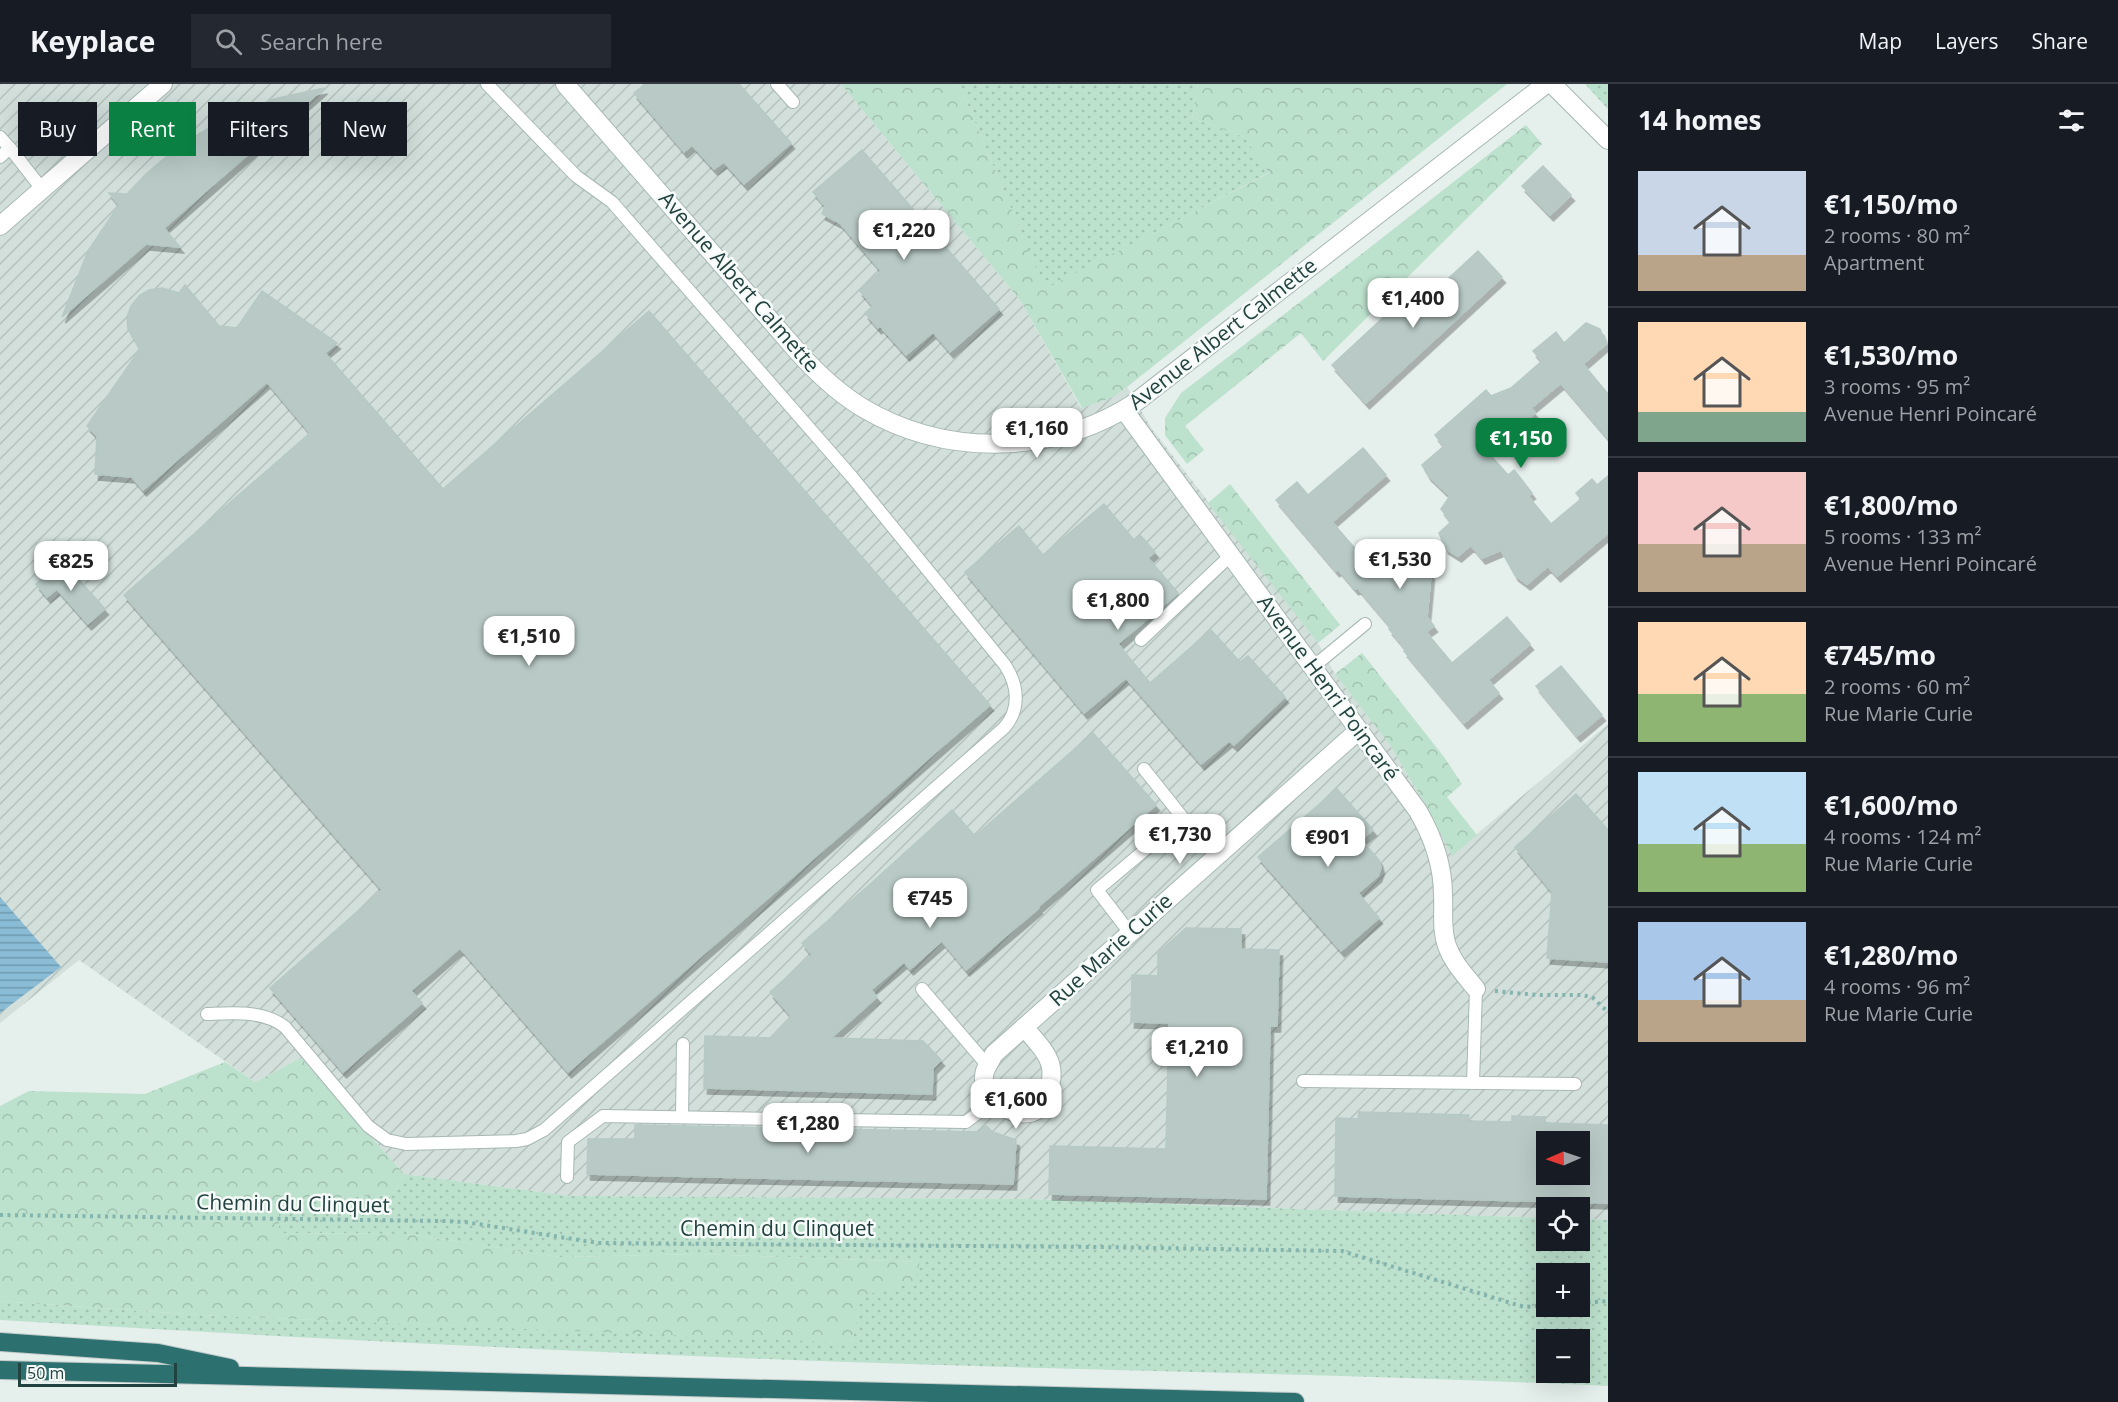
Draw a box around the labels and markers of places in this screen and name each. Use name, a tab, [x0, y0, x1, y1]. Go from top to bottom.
pin: €1,220	[855, 210, 953, 261]
pin: €1,400	[1364, 278, 1462, 329]
pin: €1,160	[988, 408, 1086, 459]
pin: €1,150	[1472, 418, 1570, 469]
pin: €1,530	[1351, 539, 1449, 590]
pin: €825	[35, 541, 107, 592]
pin: €1,800	[1069, 580, 1167, 631]
pin: €1,510	[480, 616, 578, 667]
pin: €1,730	[1131, 814, 1229, 865]
pin: €901	[1292, 817, 1364, 868]
pin: €745	[894, 878, 966, 929]
pin: €1,210	[1148, 1027, 1246, 1078]
pin: €1,600	[967, 1079, 1065, 1130]
pin: €1,280	[759, 1103, 857, 1154]

